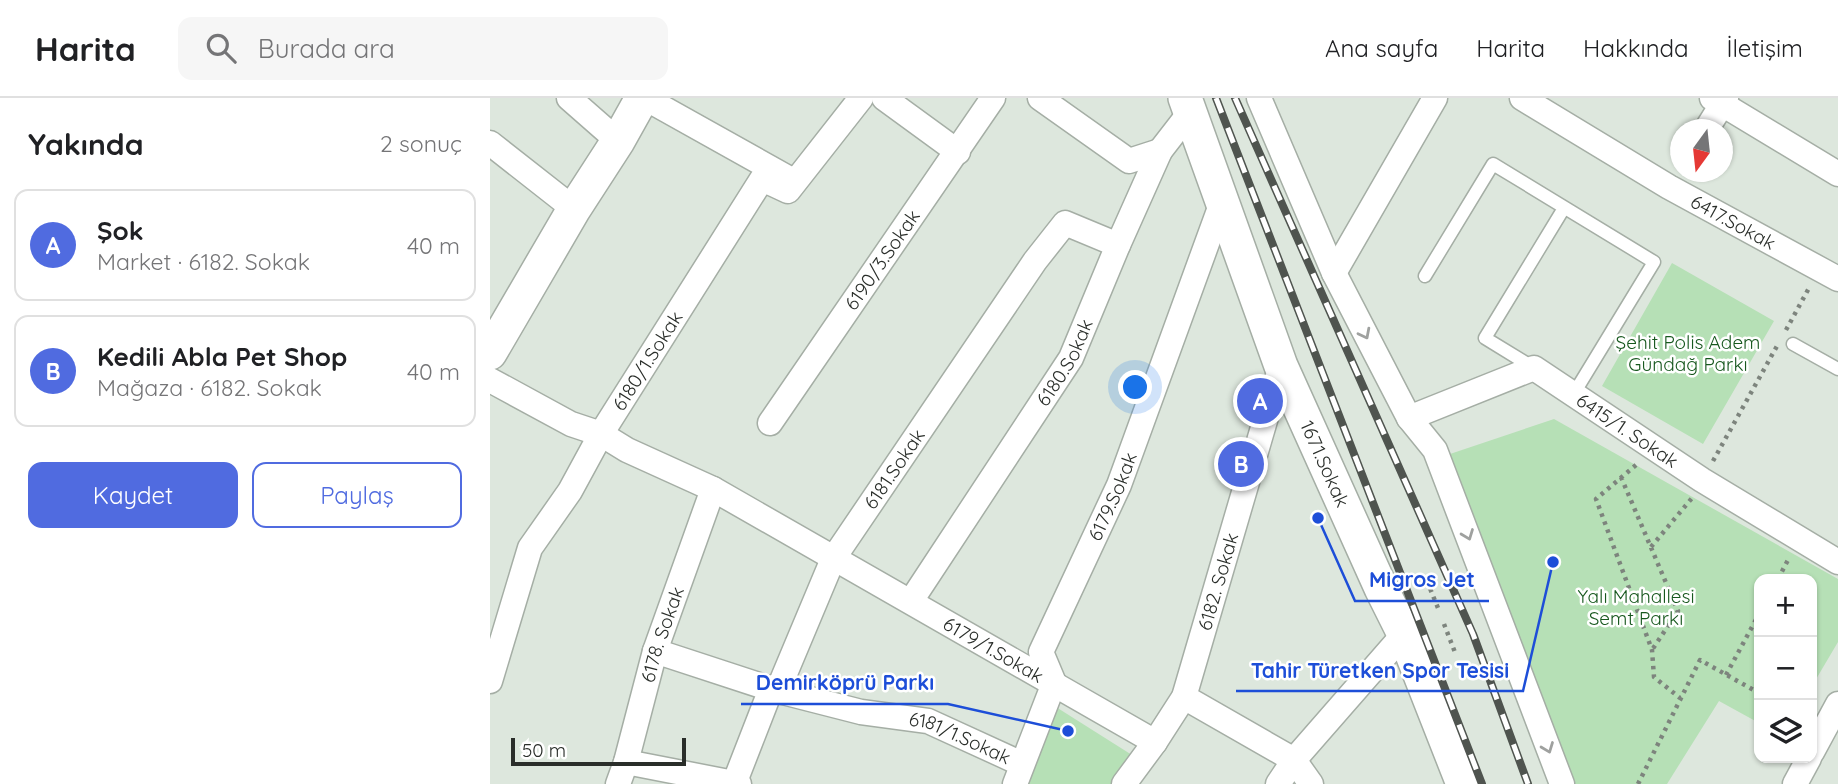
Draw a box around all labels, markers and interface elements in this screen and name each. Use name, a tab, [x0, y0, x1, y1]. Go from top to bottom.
search box	[178, 17, 668, 80]
text: Harita	[35, 28, 136, 69]
icon: search	[202, 29, 240, 67]
text: Burada ara	[258, 32, 395, 65]
text: Ana sayfa	[1325, 33, 1438, 63]
text: Harita	[1476, 33, 1545, 63]
text: Hakkında	[1583, 33, 1689, 63]
text: İletişim	[1727, 33, 1803, 63]
north arrow	[1670, 119, 1733, 182]
text: Yakında	[28, 125, 143, 163]
text: 2 sonuç	[380, 129, 462, 158]
street label: 6417.Sokak	[1687, 189, 1780, 255]
street label: 6190/3.Sokak	[839, 205, 925, 315]
text: Şok	[97, 214, 144, 247]
text: A	[46, 231, 60, 260]
text: 40 m	[407, 231, 460, 260]
text: Market · 6182. Sokak	[97, 247, 310, 276]
street label: 6180/1.Sokak	[607, 307, 688, 415]
street label: 6180.Sokak	[1031, 315, 1098, 411]
one-way arrow	[1357, 327, 1371, 339]
park label: Şehit Polis Adem Gündağ Parkı	[1616, 330, 1760, 376]
text: Kedili Abla Pet Shop	[97, 340, 347, 373]
text: B	[45, 357, 61, 386]
text: 40 m	[407, 357, 460, 386]
your location	[1118, 370, 1152, 404]
text: Mağaza · 6182. Sokak	[97, 373, 322, 402]
pin: A	[1237, 375, 1283, 427]
street label: 6415/1. Sokak	[1572, 388, 1683, 473]
street label: 1671.Sokak	[1295, 417, 1355, 511]
street label: 6181.Sokak	[858, 424, 930, 514]
pin: B	[1218, 438, 1264, 490]
street label: 6179.Sokak	[1083, 449, 1142, 545]
button: Kaydet	[28, 462, 238, 528]
button: Paylaş	[252, 462, 462, 528]
one-way arrow	[1460, 529, 1474, 541]
street label: 6182. Sokak	[1192, 530, 1243, 633]
callout: Migros Jet	[1355, 559, 1489, 601]
text: Migros Jet	[1369, 566, 1475, 592]
map controls	[1754, 574, 1817, 763]
button: +	[1754, 574, 1817, 637]
street label: 6178. Sokak	[635, 583, 689, 685]
park label: Yalı Mahallesi Semt Parkı	[1578, 584, 1694, 630]
street label: 6179/1.Sokak	[939, 611, 1048, 688]
button: −	[1754, 637, 1817, 700]
callout: Tahir Türetken Spor Tesisi	[1236, 649, 1523, 691]
text: Tahir Türetken Spor Tesisi	[1251, 657, 1509, 683]
callout: Demirköprü Parkı	[741, 662, 948, 704]
text: Demirköprü Parkı	[756, 669, 934, 695]
button: layers	[1754, 700, 1817, 763]
street label: 6181/1.Sokak	[908, 707, 1015, 769]
scale bar	[511, 735, 686, 767]
text: 50 m	[522, 738, 566, 762]
one-way arrow	[1540, 741, 1554, 753]

